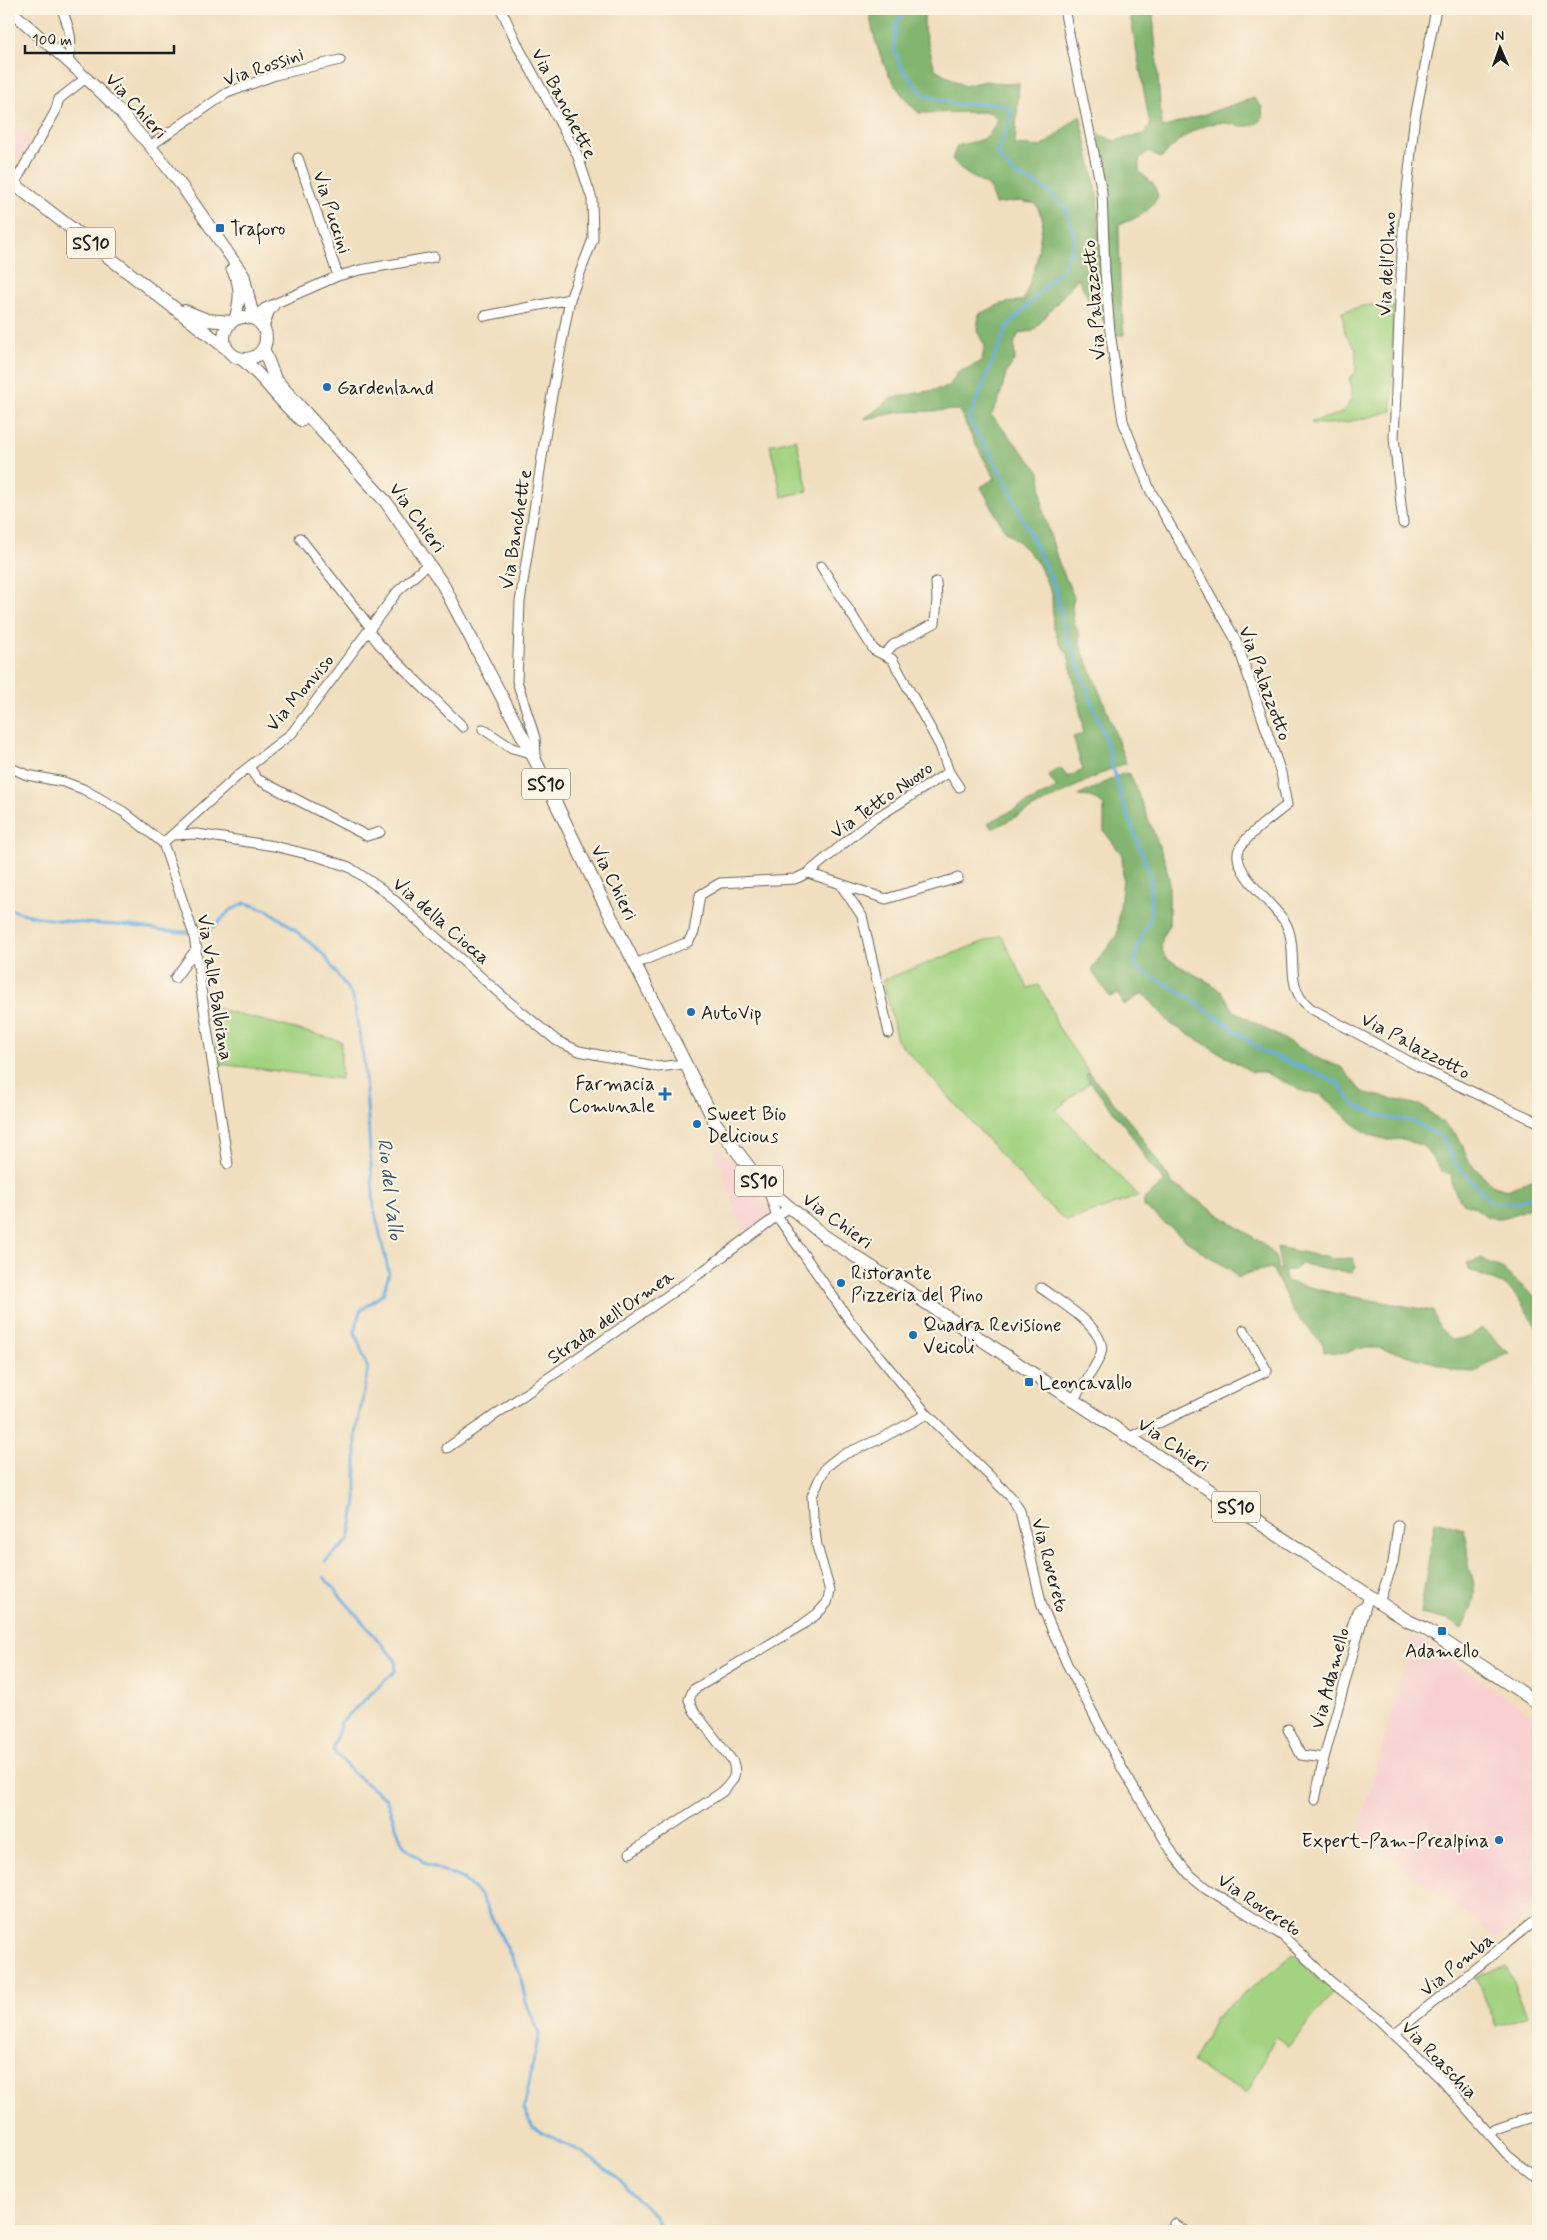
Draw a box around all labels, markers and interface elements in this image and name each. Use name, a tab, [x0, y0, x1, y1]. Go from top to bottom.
scale bar	[25, 22, 174, 54]
north arrow	[1474, 22, 1524, 72]
text: N	[1495, 27, 1505, 45]
text: 100 m	[32, 31, 72, 51]
street label: Via Rossini	[220, 42, 307, 93]
street label: Via Banchette	[525, 44, 602, 163]
street label: Via Chieri	[99, 67, 172, 145]
street label: Via Puccini	[306, 168, 357, 257]
street label: Via dell'Olmo	[1372, 211, 1403, 317]
place label: Traforo	[230, 217, 285, 245]
marker: Traforo	[214, 222, 226, 234]
road number: SS10	[67, 228, 115, 258]
street label: Via Palazzotto	[1077, 239, 1112, 361]
place label: Gardenland	[337, 376, 434, 401]
marker: Gardenland	[321, 381, 333, 393]
street label: Via Banchette	[495, 467, 538, 591]
street label: Via Chieri	[383, 478, 451, 558]
street label: Via Palazzotto	[1232, 623, 1297, 744]
street label: Via Monviso	[260, 649, 340, 737]
street label: Via Tetto Nuovo	[825, 755, 938, 845]
road number: SS10	[522, 769, 570, 800]
street label: Via Chieri	[585, 841, 643, 925]
street label: Via della Ciocca	[387, 872, 495, 970]
street label: Via Valle Balbiana	[191, 912, 238, 1062]
place label: AutoVip	[701, 1001, 761, 1026]
marker: AutoVip	[685, 1006, 697, 1018]
street label: Via Palazzotto	[1356, 1007, 1474, 1086]
place label: Farmacia Comunale	[568, 1072, 655, 1119]
marker: Farmacia Comunale	[659, 1088, 671, 1100]
place label: Sweet Bio Delicious	[707, 1102, 786, 1149]
marker: Sweet Bio Delicious	[691, 1118, 703, 1130]
water label: Rio del Vallo	[370, 1137, 409, 1242]
road number: SS10	[735, 1166, 783, 1196]
street label: Via Chieri	[797, 1187, 877, 1255]
place label: Ristorante Pizzeria del Pino	[851, 1261, 983, 1308]
street label: Strada dell'Ormea	[542, 1264, 680, 1370]
marker: Ristorante Pizzeria del Pino	[835, 1277, 847, 1289]
place label: Quadra Revisione Veicoli	[923, 1313, 1062, 1360]
marker: Quadra Revisione Veicoli	[907, 1329, 919, 1341]
place label: Leoncavallo	[1039, 1371, 1132, 1396]
marker: Leoncavallo	[1023, 1376, 1035, 1388]
street label: Via Chieri	[1132, 1412, 1214, 1478]
road number: SS10	[1212, 1491, 1260, 1522]
street label: Via Rovereto	[1025, 1516, 1074, 1615]
street label: Via Adamello	[1305, 1625, 1356, 1732]
marker: Adamello	[1436, 1625, 1448, 1637]
place label: Adamello	[1405, 1639, 1479, 1664]
place label: Expert-Pam-Prealpina	[1301, 1829, 1489, 1854]
marker: Expert-Pam-Prealpina	[1493, 1834, 1505, 1846]
street label: Via Rovereto	[1212, 1868, 1306, 1943]
street label: Via Pomba	[1415, 1928, 1499, 2003]
street label: Via Roaschia	[1395, 2015, 1483, 2105]

